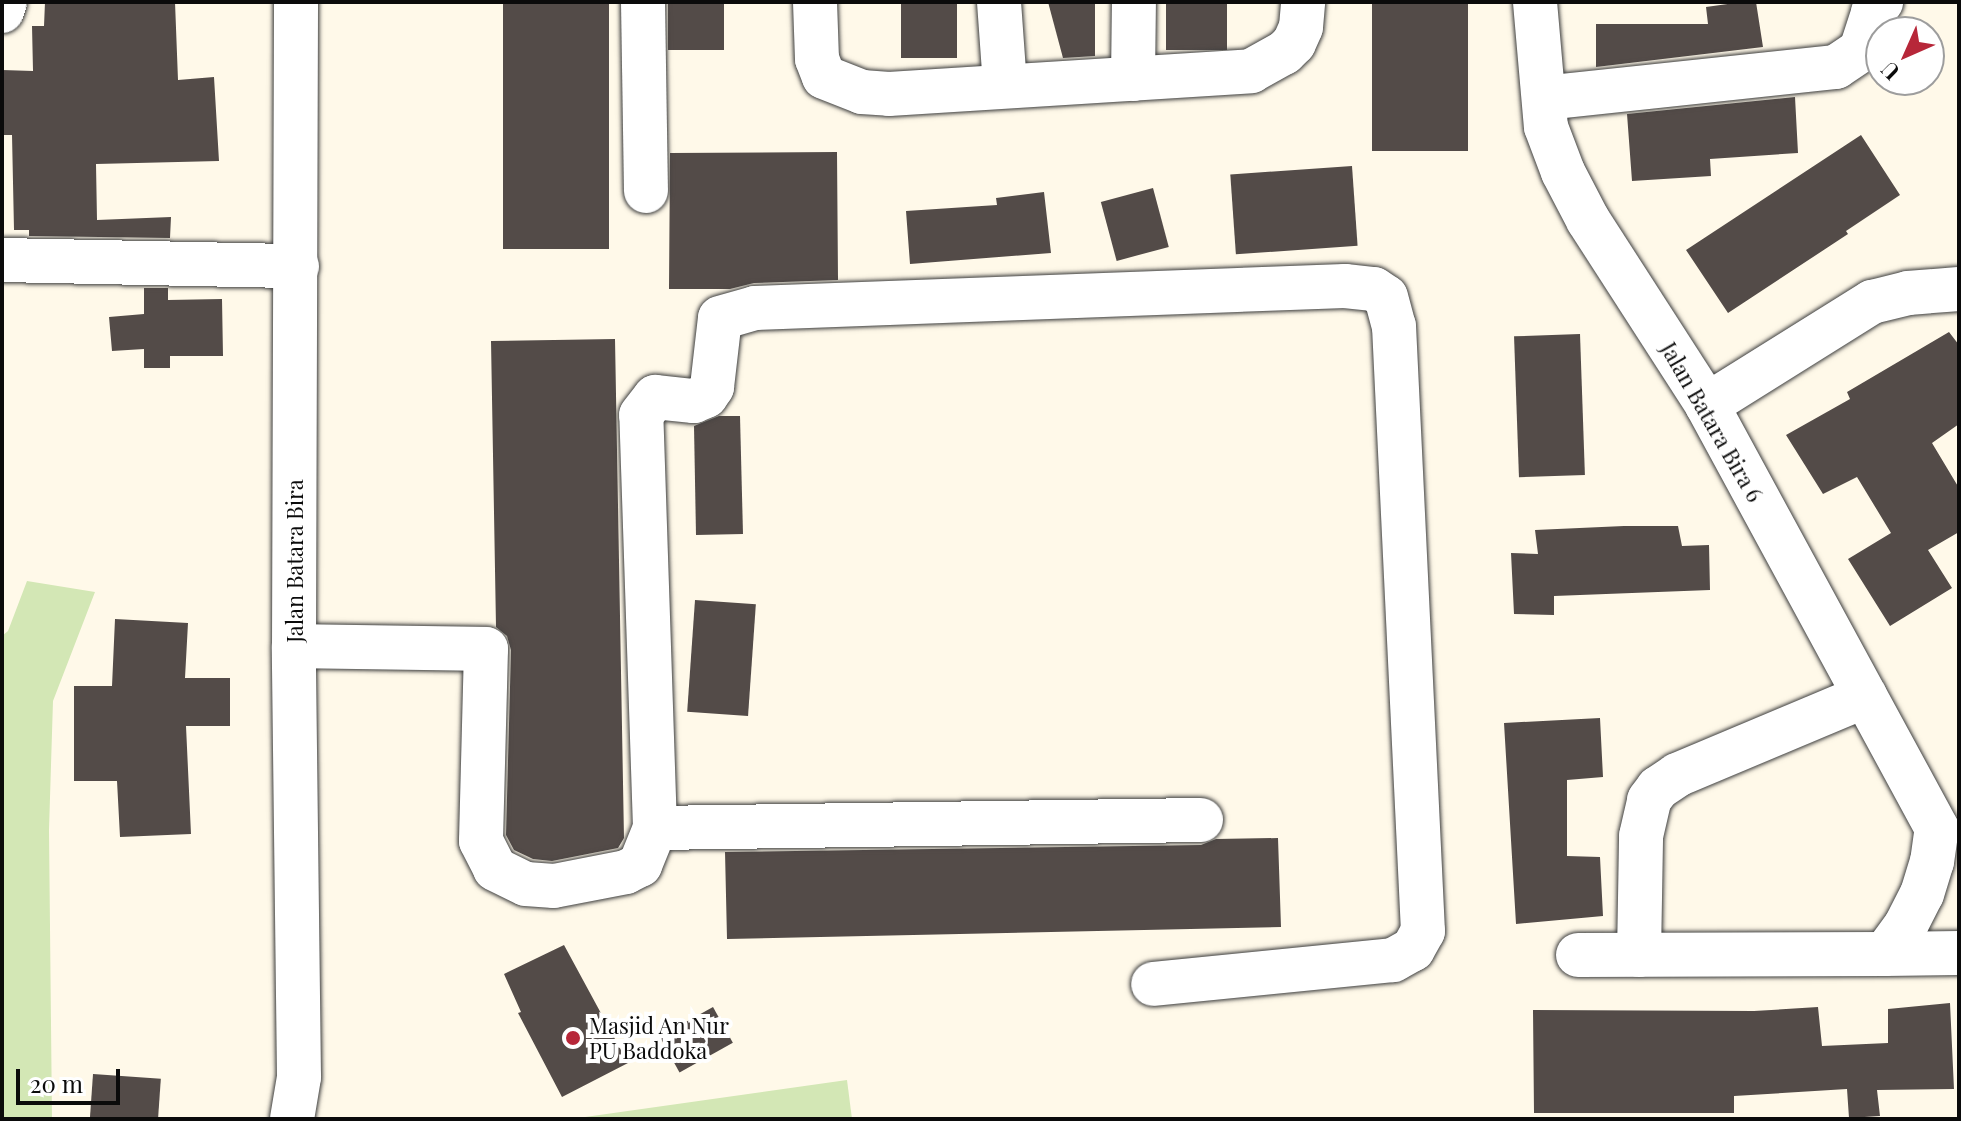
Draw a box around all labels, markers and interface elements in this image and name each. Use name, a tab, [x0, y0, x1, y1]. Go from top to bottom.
north arrow	[1865, 16, 1945, 96]
text: U	[1873, 56, 1905, 88]
street label: Jalan Batara Bira 6	[1655, 337, 1769, 507]
street label: Jalan Batara Bira	[282, 479, 308, 643]
place label: Masjid An Nur PU Baddoka	[589, 1012, 730, 1064]
marker: Masjid An Nur PU Baddoka	[564, 1029, 582, 1047]
scale bar	[20, 1053, 124, 1103]
text: 20 m	[30, 1067, 83, 1099]

